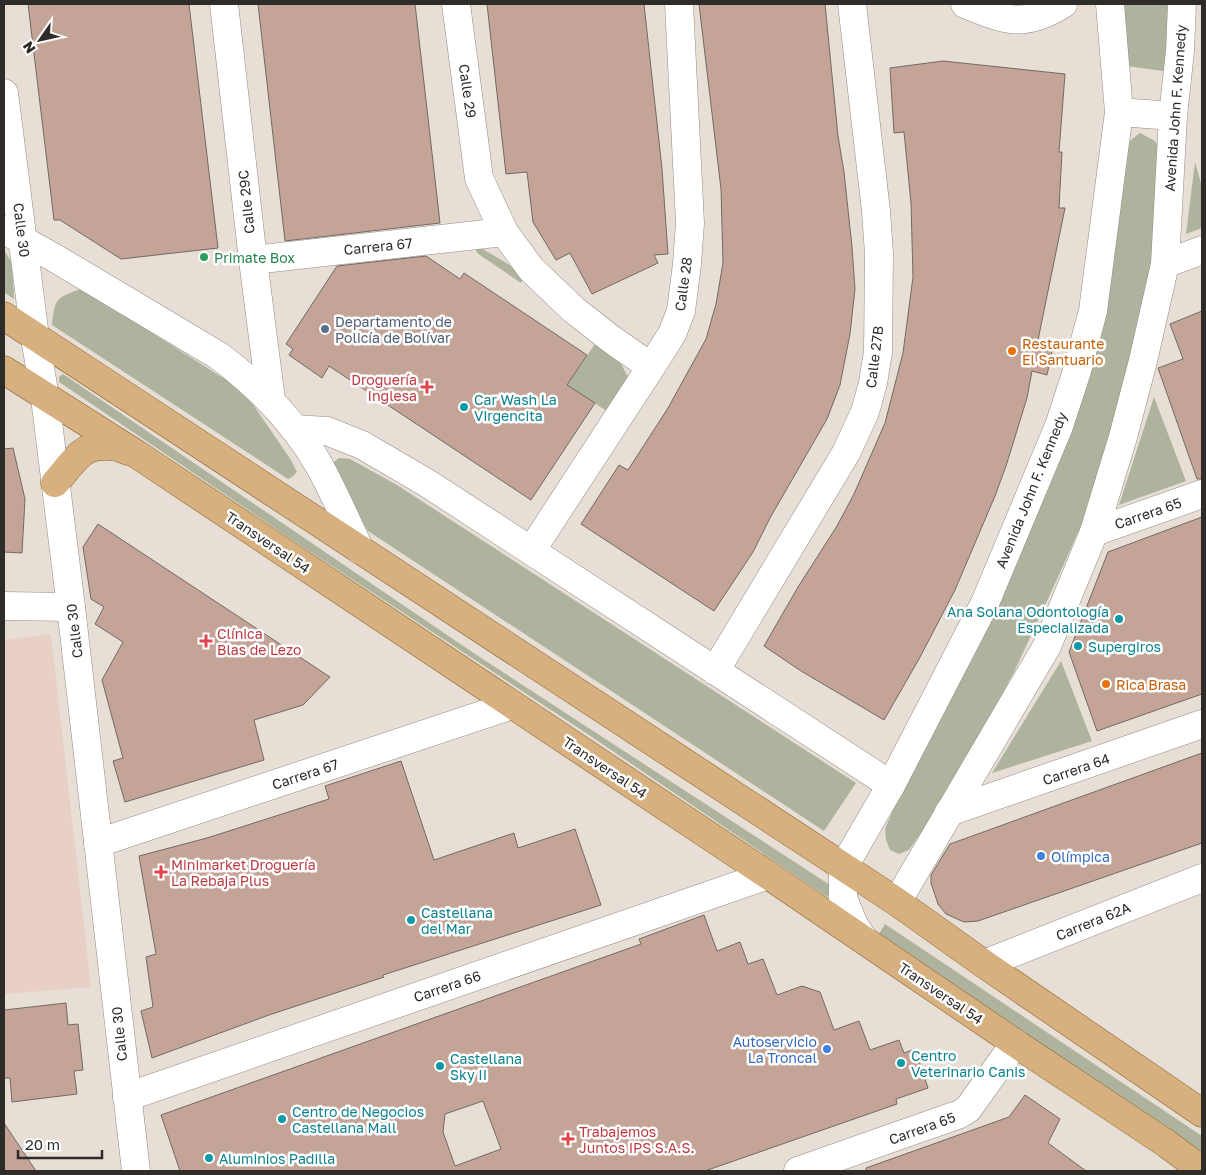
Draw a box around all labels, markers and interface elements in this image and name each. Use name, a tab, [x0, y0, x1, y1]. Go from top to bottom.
north arrow	[15, 15, 65, 65]
street label: Avenida John F. Kennedy	[1161, 24, 1189, 192]
text: N	[19, 38, 39, 57]
street label: Calle 29	[456, 63, 480, 119]
street label: Calle 29C	[234, 169, 258, 235]
street label: Calle 30	[10, 202, 34, 258]
street label: Carrera 67	[343, 234, 413, 258]
place label: Primate Box	[214, 249, 295, 266]
marker: Primate Box	[198, 251, 210, 263]
street label: Calle 28	[671, 256, 695, 312]
place label: Departamento de Policía de Bolívar	[335, 313, 452, 346]
marker: Departamento de Policía de Bolívar	[319, 323, 331, 335]
street label: Calle 27B	[862, 325, 886, 389]
place label: Restaurante El Santuario	[1022, 335, 1104, 368]
marker: Restaurante El Santuario	[1006, 345, 1018, 357]
place label: Droguería Inglesa	[351, 371, 417, 404]
marker: Droguería Inglesa	[421, 381, 433, 393]
place label: Car Wash La Virgencita	[474, 391, 557, 424]
marker: Car Wash La Virgencita	[458, 401, 470, 413]
street label: Avenida John F. Kennedy	[992, 409, 1070, 571]
street label: Carrera 65	[1112, 494, 1184, 532]
street label: Transversal 54	[223, 508, 313, 576]
street label: Calle 30	[62, 603, 86, 659]
place label: Ana Solana Odontología Especializada	[947, 603, 1109, 636]
marker: Ana Solana Odontología Especializada	[1113, 613, 1125, 625]
place label: Clínica Blas de Lezo	[217, 625, 301, 658]
marker: Clínica Blas de Lezo	[199, 634, 213, 648]
place label: Supergiros	[1088, 638, 1161, 655]
marker: Supergiros	[1072, 640, 1084, 652]
place label: Rica Brasa	[1116, 676, 1186, 693]
marker: Rica Brasa	[1100, 678, 1112, 690]
street label: Transversal 54	[560, 733, 650, 801]
street label: Carrera 64	[1040, 750, 1112, 788]
street label: Carrera 67	[270, 755, 340, 793]
place label: Olímpica	[1051, 848, 1110, 865]
marker: Olímpica	[1035, 850, 1047, 862]
place label: Minimarket Droguería La Rebaja Plus	[171, 856, 316, 889]
marker: Minimarket Droguería La Rebaja Plus	[155, 866, 167, 878]
street label: Carrera 62A	[1053, 898, 1133, 944]
place label: Castellana del Mar	[421, 904, 493, 937]
marker: Castellana del Mar	[405, 914, 417, 926]
street label: Transversal 54	[896, 959, 986, 1027]
street label: Carrera 66	[411, 967, 483, 1005]
street label: Calle 30	[108, 1006, 130, 1062]
place label: Autoservicio La Troncal	[733, 1033, 817, 1066]
marker: Autoservicio La Troncal	[821, 1043, 833, 1055]
place label: Centro Veterinario Canis	[911, 1047, 1025, 1080]
place label: Castellana Sky II	[450, 1050, 522, 1083]
marker: Centro Veterinario Canis	[895, 1057, 907, 1069]
marker: Castellana Sky II	[434, 1060, 446, 1072]
place label: Centro de Negocios Castellana Mall	[292, 1103, 424, 1136]
street label: Carrera 65	[886, 1108, 958, 1148]
marker: Centro de Negocios Castellana Mall	[276, 1113, 288, 1125]
place label: Trabajemos Juntos IPS S.A.S.	[579, 1123, 694, 1156]
scale bar	[18, 1128, 101, 1160]
marker: Trabajemos Juntos IPS S.A.S.	[561, 1132, 575, 1146]
text: 20 m	[25, 1135, 60, 1153]
place label: Aluminios Padilla	[219, 1150, 335, 1167]
marker: Aluminios Padilla	[203, 1152, 215, 1164]

